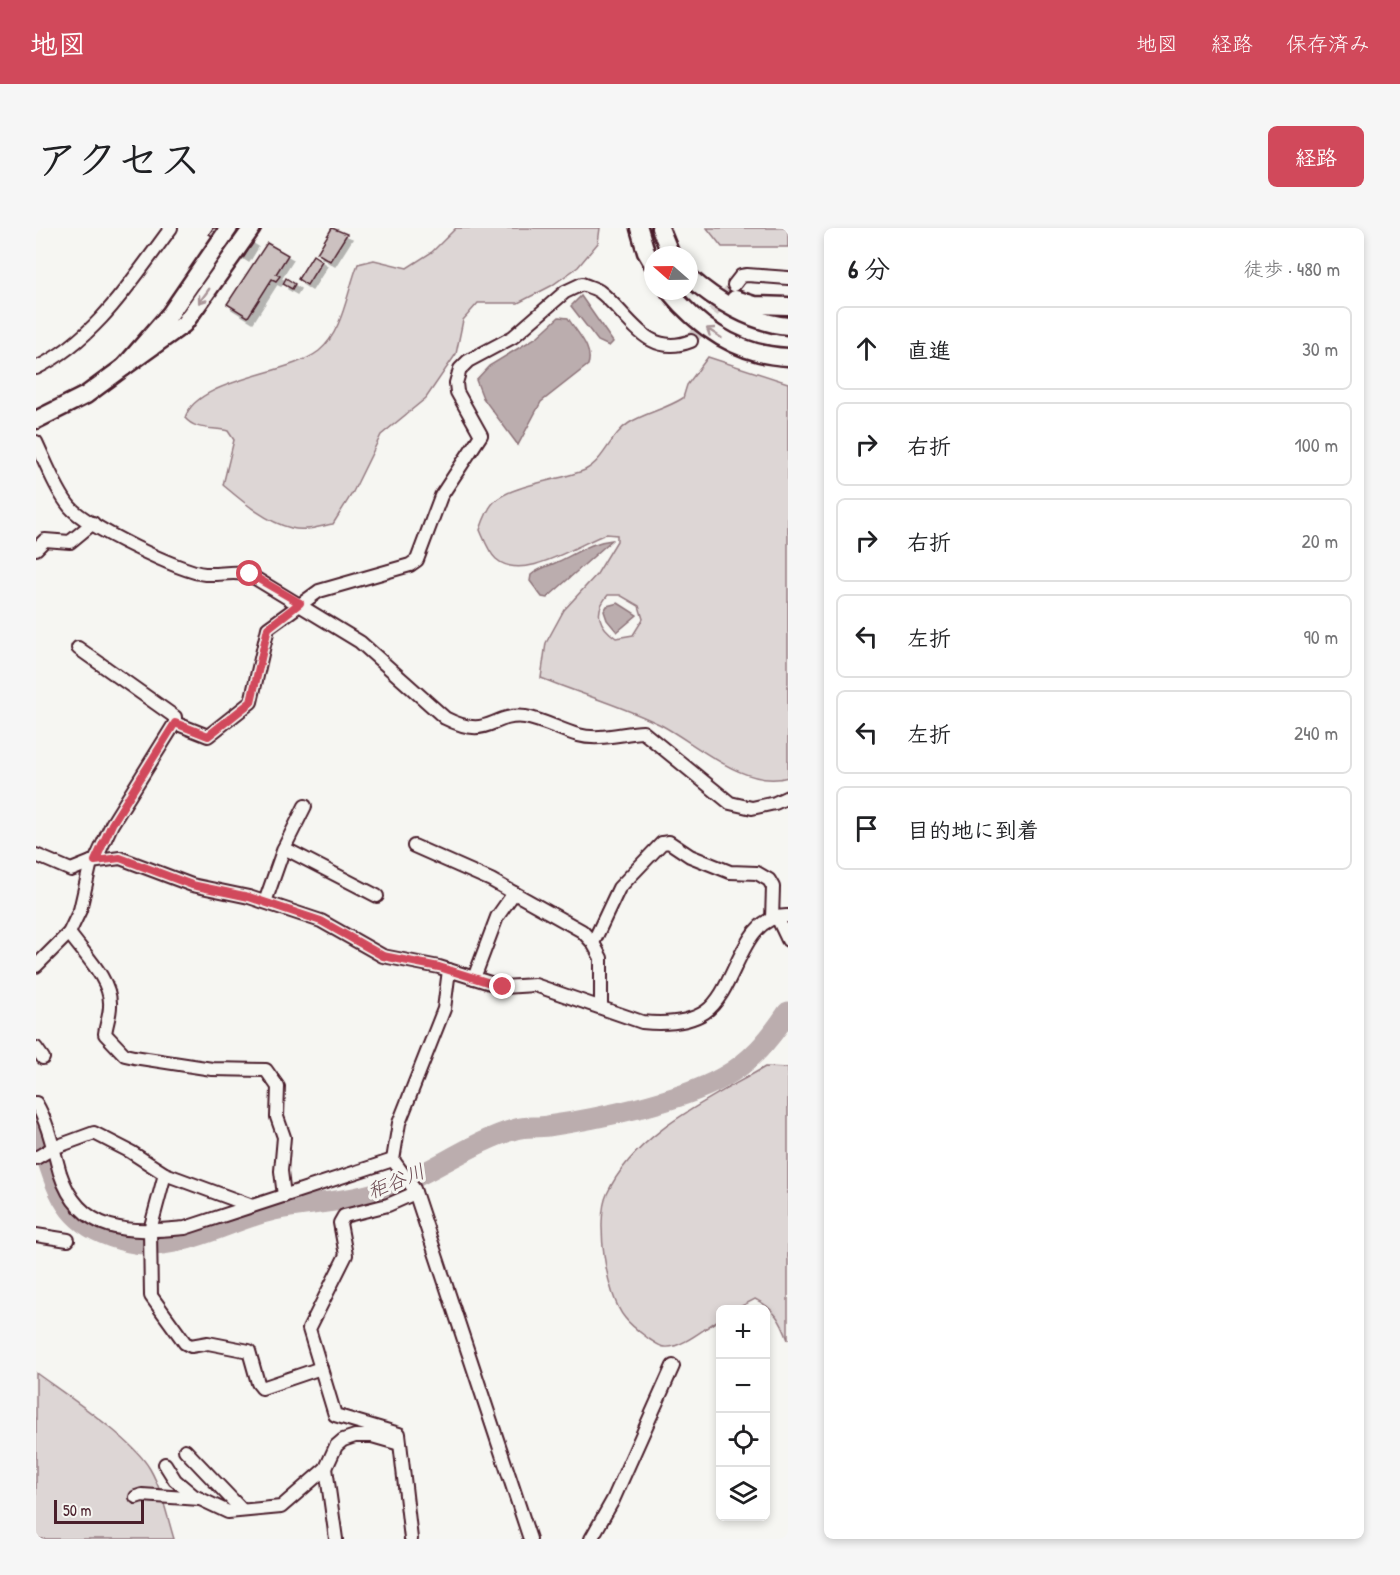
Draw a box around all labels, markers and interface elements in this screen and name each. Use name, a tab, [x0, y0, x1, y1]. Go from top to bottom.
text: 地図	[30, 25, 86, 63]
text: 地図	[1136, 29, 1178, 58]
text: 経路	[1211, 29, 1253, 58]
text: 保存済み	[1286, 29, 1370, 58]
button: 経路	[1268, 126, 1364, 187]
text: アクセス	[36, 130, 201, 187]
north arrow	[644, 246, 698, 300]
text: 6 分	[848, 251, 890, 286]
text: 徒歩 · 480 m	[1243, 255, 1340, 282]
one-way arrow	[198, 288, 210, 304]
one-way arrow	[705, 326, 722, 339]
icon: ahead	[850, 332, 883, 365]
text: 直進	[907, 335, 951, 365]
text: 30 m	[1302, 335, 1338, 362]
icon: right	[850, 428, 883, 461]
text: 右折	[907, 431, 951, 461]
text: 100 m	[1295, 431, 1338, 458]
icon: right	[850, 524, 883, 557]
text: 右折	[907, 527, 951, 557]
text: 20 m	[1301, 527, 1338, 554]
route start	[236, 560, 262, 586]
icon: left	[850, 620, 883, 653]
text: 左折	[907, 623, 951, 653]
text: 90 m	[1304, 623, 1338, 650]
icon: left	[850, 716, 883, 749]
text: 左折	[907, 719, 951, 749]
text: 240 m	[1294, 719, 1338, 746]
icon: arrive	[850, 812, 883, 845]
text: 目的地に到着	[907, 815, 1039, 845]
route end	[489, 973, 515, 999]
water label: 秬谷川	[363, 1157, 429, 1204]
map controls	[716, 1305, 770, 1521]
button: +	[716, 1305, 770, 1359]
button: −	[716, 1359, 770, 1413]
button: locate	[716, 1413, 770, 1467]
button: layers	[716, 1467, 770, 1521]
scale bar	[54, 1497, 144, 1524]
text: 50 m	[63, 1499, 92, 1521]

